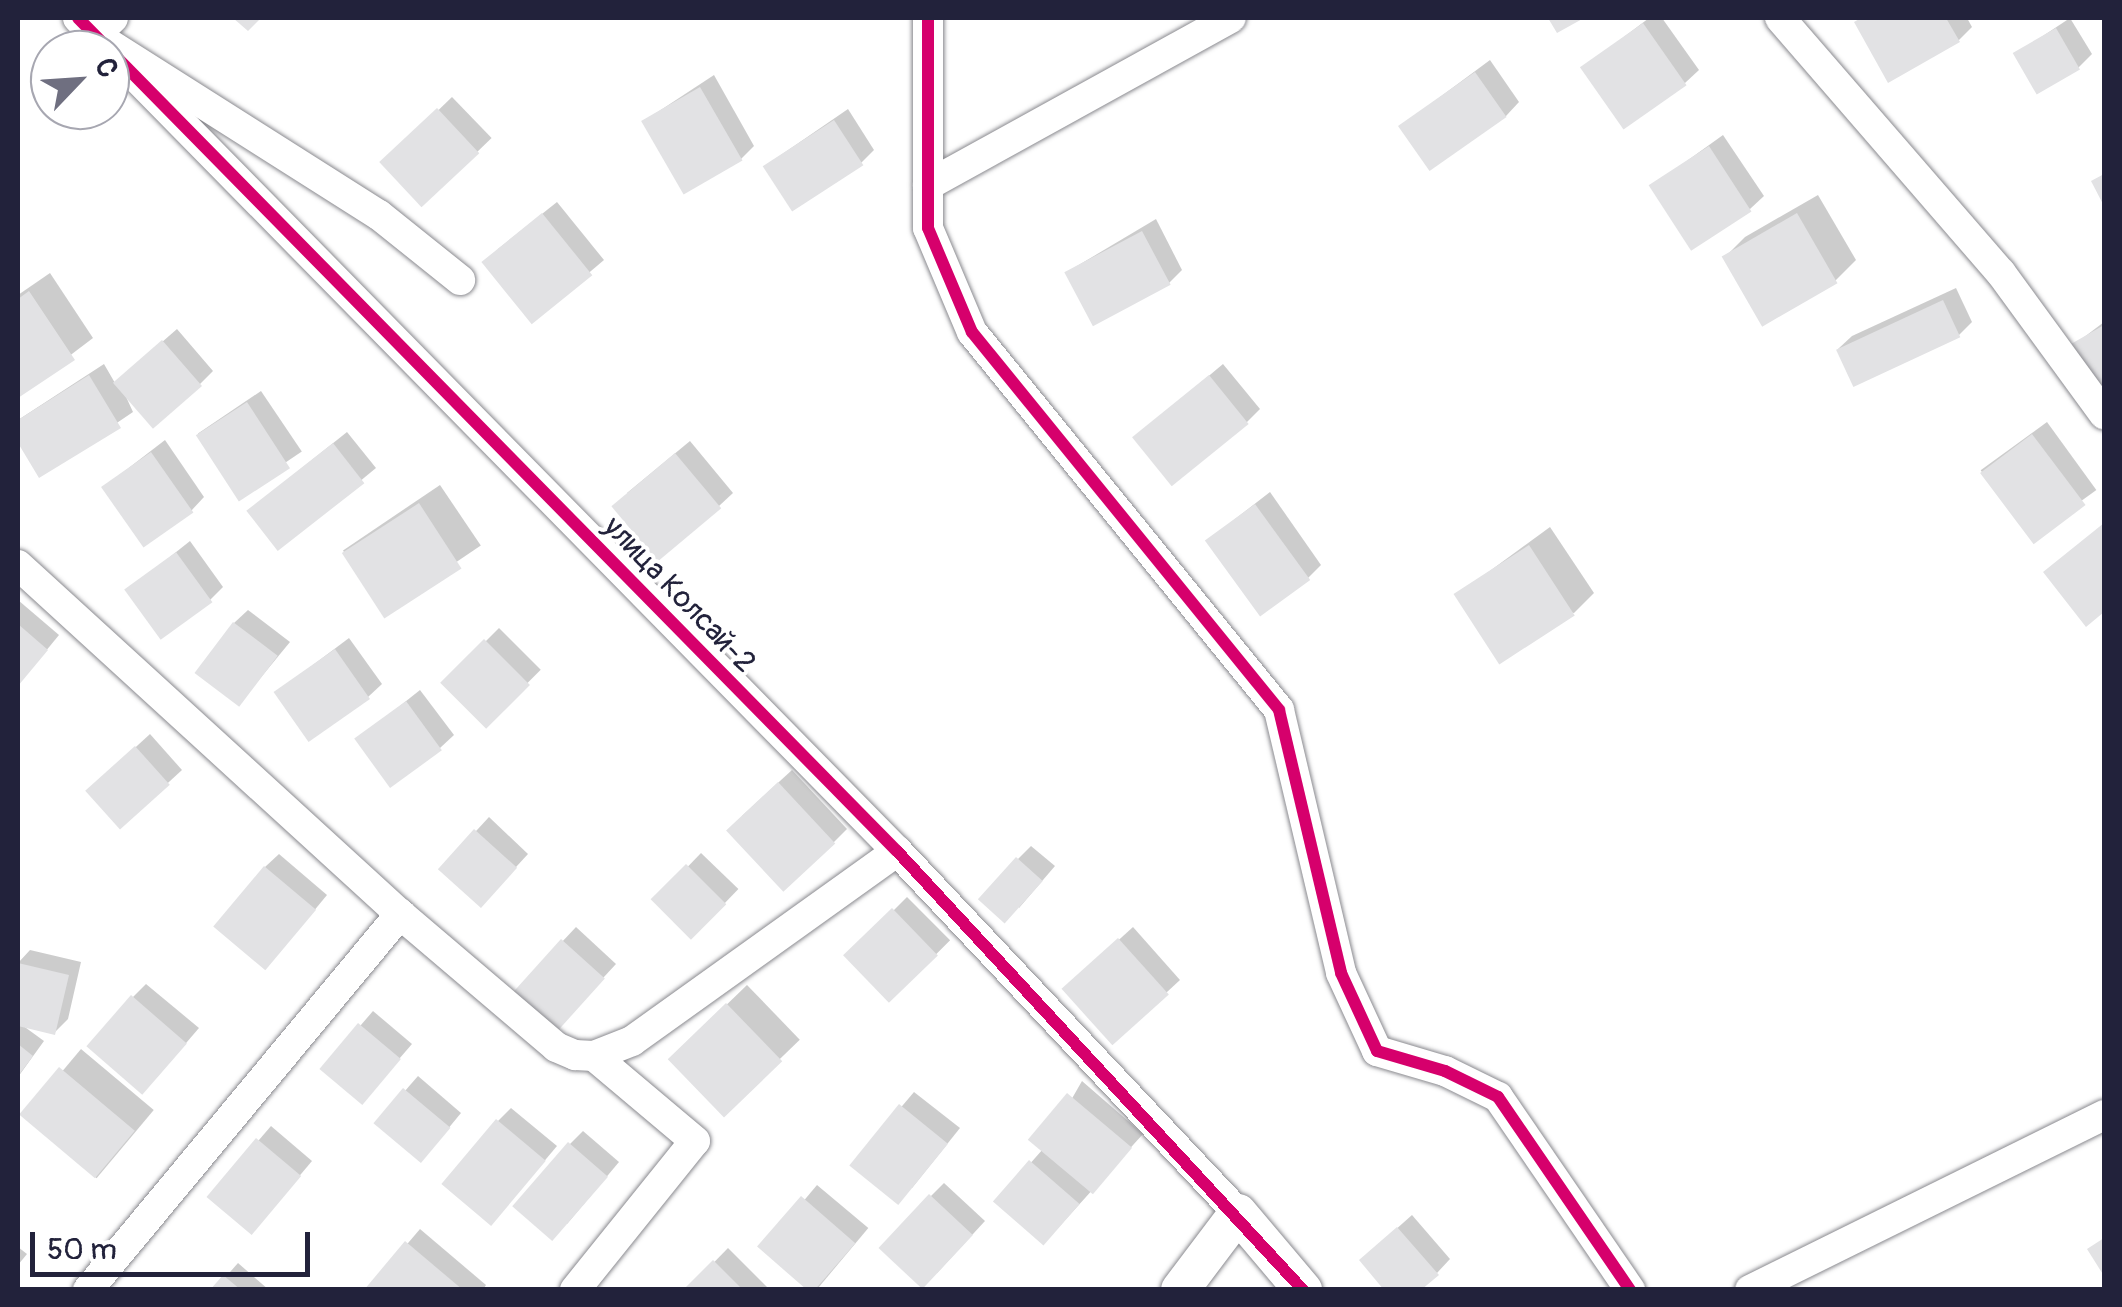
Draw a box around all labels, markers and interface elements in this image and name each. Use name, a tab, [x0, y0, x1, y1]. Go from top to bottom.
north arrow	[30, 30, 130, 130]
text: С	[86, 53, 125, 83]
street label: улица Колсай-2	[595, 509, 763, 681]
scale bar	[35, 1212, 315, 1274]
text: 50 m	[47, 1231, 117, 1268]

